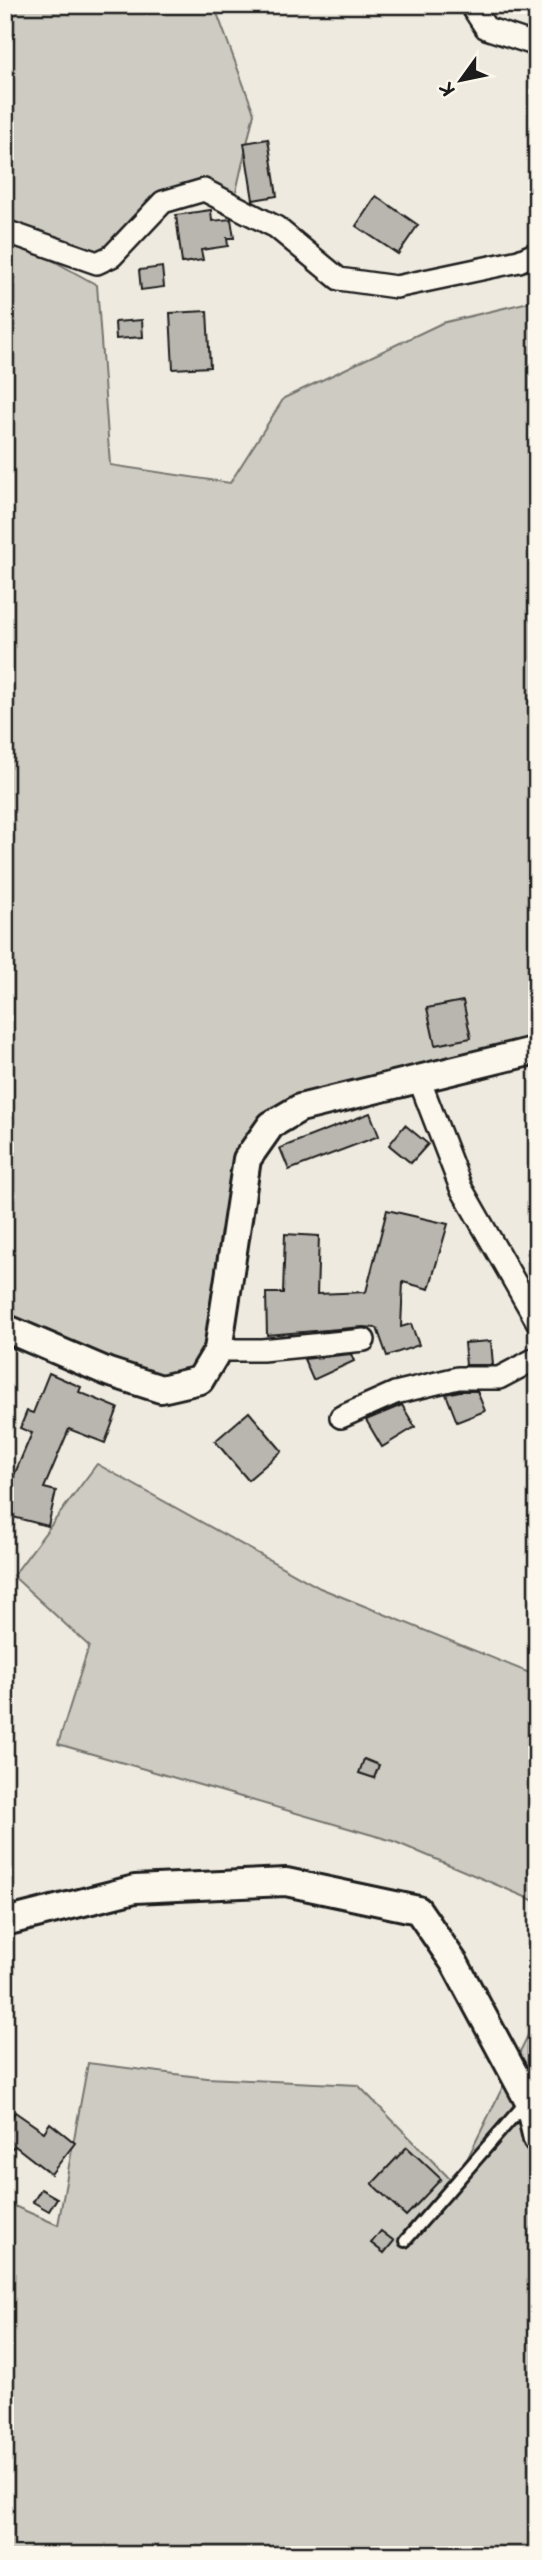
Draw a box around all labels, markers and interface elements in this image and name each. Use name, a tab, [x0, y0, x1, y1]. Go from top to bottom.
north arrow	[426, 46, 496, 116]
text: K	[432, 77, 460, 102]

